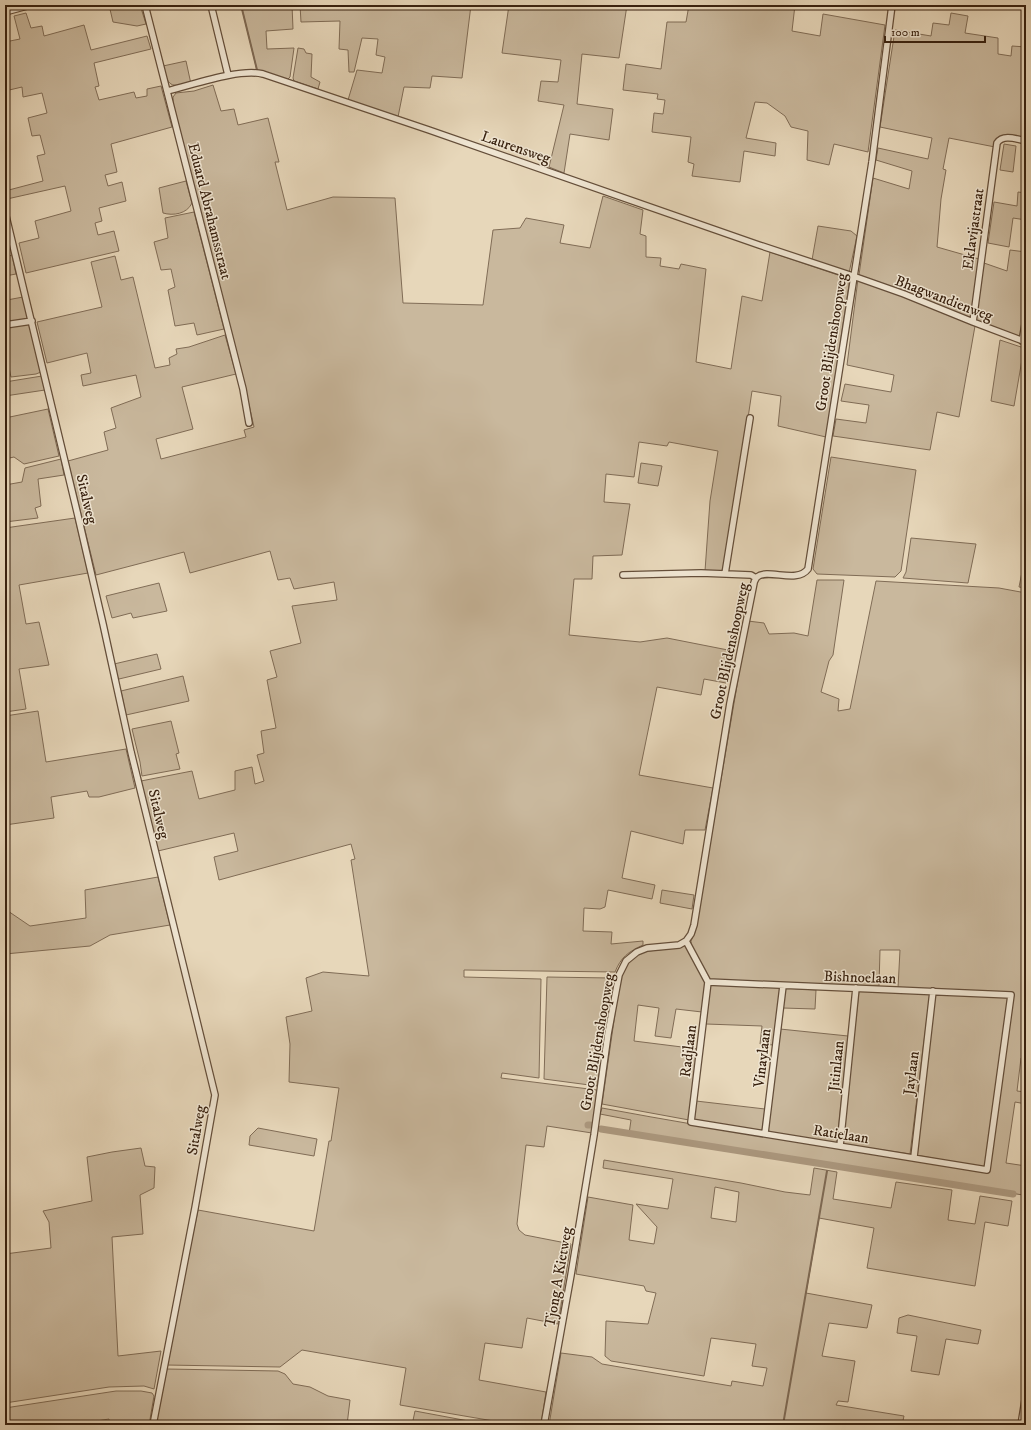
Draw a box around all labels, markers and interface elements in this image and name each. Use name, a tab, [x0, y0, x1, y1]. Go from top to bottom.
scale bar	[885, 18, 985, 44]
text: 100 m	[891, 25, 920, 40]
street label: Laurensweg	[479, 127, 554, 168]
street label: Eduard Abrahamsstraat	[183, 141, 236, 281]
street label: Eklavijastraat	[958, 187, 989, 271]
street label: Groot Blijdenshoopweg	[811, 271, 852, 413]
street label: Bhagwandienweg	[892, 271, 996, 326]
street label: Sitalweg	[72, 472, 102, 526]
street label: Groot Blijdenshoopweg	[706, 580, 753, 721]
street label: Sitalweg	[144, 787, 174, 841]
street label: Bishnoelaan	[823, 967, 897, 988]
street label: Groot Blijdenshoopweg	[576, 971, 619, 1112]
street label: Radjlaan	[676, 1024, 701, 1078]
street label: Vinaylaan	[749, 1027, 776, 1090]
street label: Jitinlaan	[824, 1040, 849, 1094]
street label: Jaylaan	[899, 1050, 924, 1098]
street label: Sitalweg	[183, 1103, 210, 1157]
street label: Ratielaan	[812, 1121, 870, 1148]
street label: Tjong A Kietweg	[540, 1225, 577, 1329]

